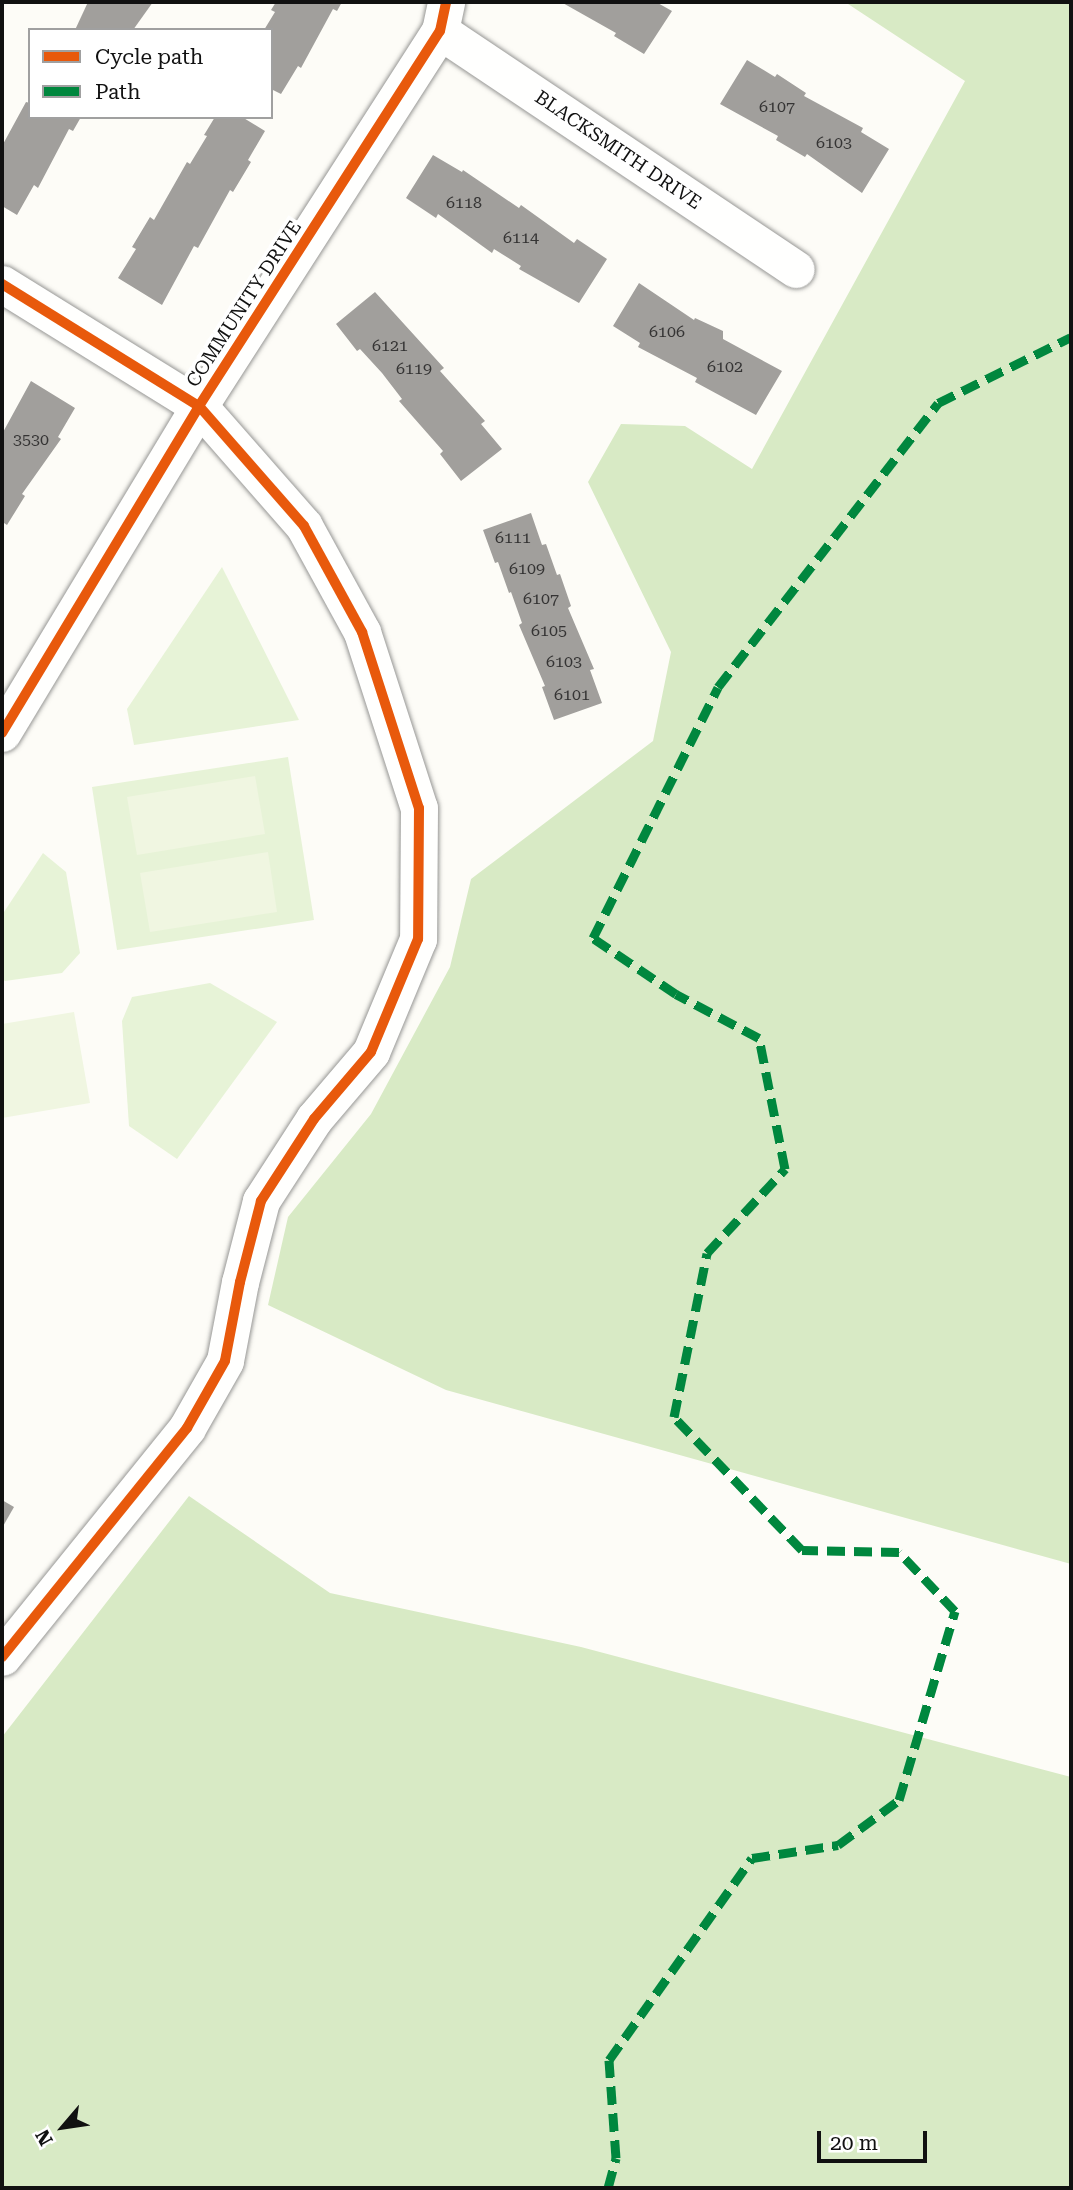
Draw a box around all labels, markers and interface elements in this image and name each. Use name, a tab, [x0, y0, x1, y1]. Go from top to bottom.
legend	[28, 28, 273, 119]
text: Cycle path	[95, 45, 203, 69]
text: Path	[95, 80, 141, 104]
street label: BLACKSMITH DRIVE	[530, 86, 706, 214]
house number: 6107	[759, 97, 795, 117]
house number: 6103	[816, 133, 852, 153]
house number: 6118	[446, 193, 482, 213]
street label: COMMUNITY DRIVE	[182, 217, 306, 391]
house number: 6114	[503, 228, 539, 248]
house number: 6106	[649, 322, 685, 342]
house number: 6121	[372, 336, 408, 356]
house number: 6102	[707, 357, 743, 377]
house number: 6119	[396, 359, 432, 379]
house number: 3530	[13, 430, 49, 450]
house number: 6111	[495, 528, 531, 548]
house number: 6109	[509, 559, 545, 579]
house number: 6107	[523, 589, 559, 609]
house number: 6105	[531, 621, 567, 641]
house number: 6103	[546, 652, 582, 672]
house number: 6101	[554, 685, 590, 705]
north arrow	[28, 2092, 98, 2162]
scale bar	[821, 2116, 931, 2160]
text: N	[31, 2125, 58, 2149]
text: 20 m	[830, 2131, 878, 2155]

